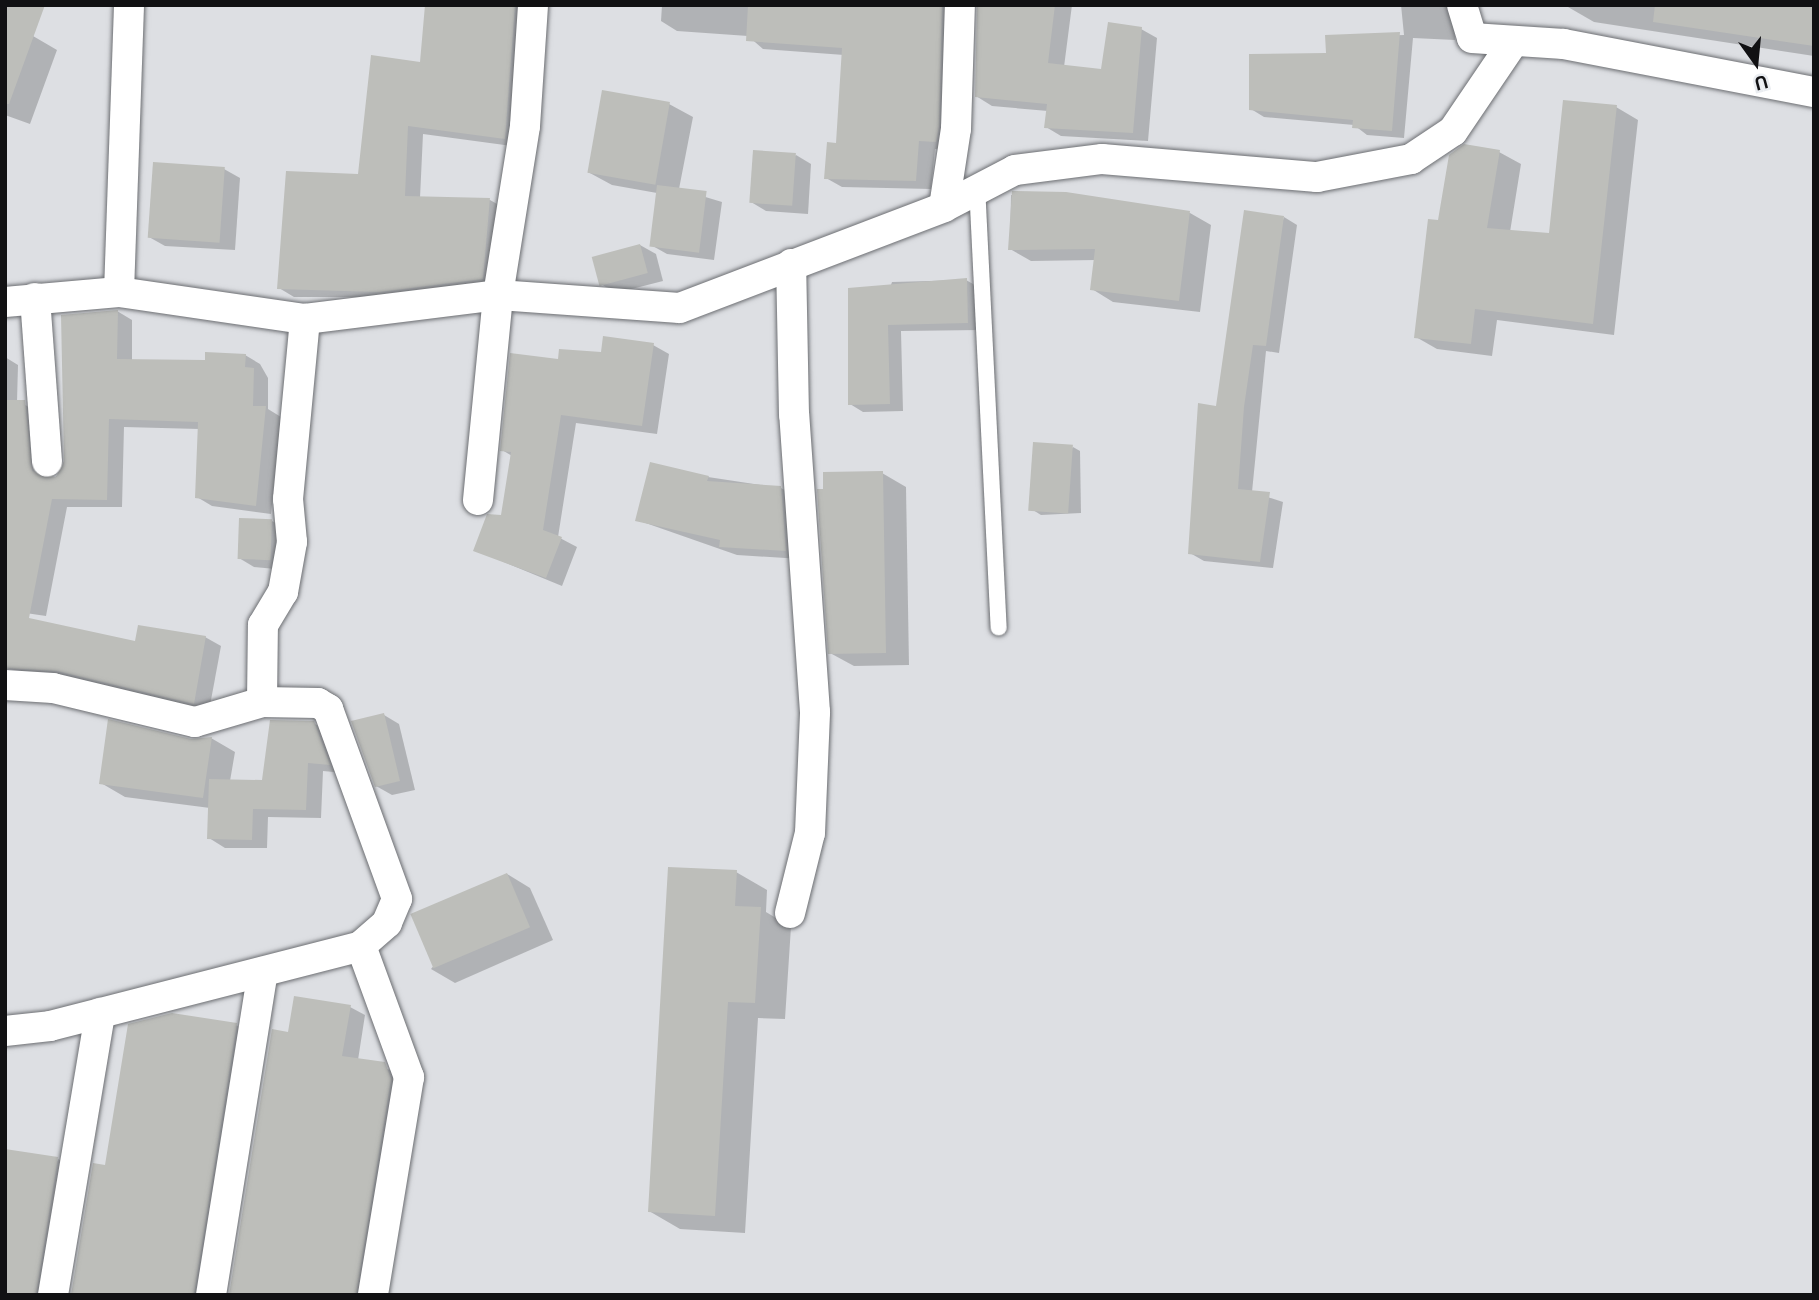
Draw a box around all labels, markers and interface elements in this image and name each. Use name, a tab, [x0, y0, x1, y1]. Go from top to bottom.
north arrow	[1721, 28, 1791, 98]
text: U	[1752, 71, 1771, 96]

